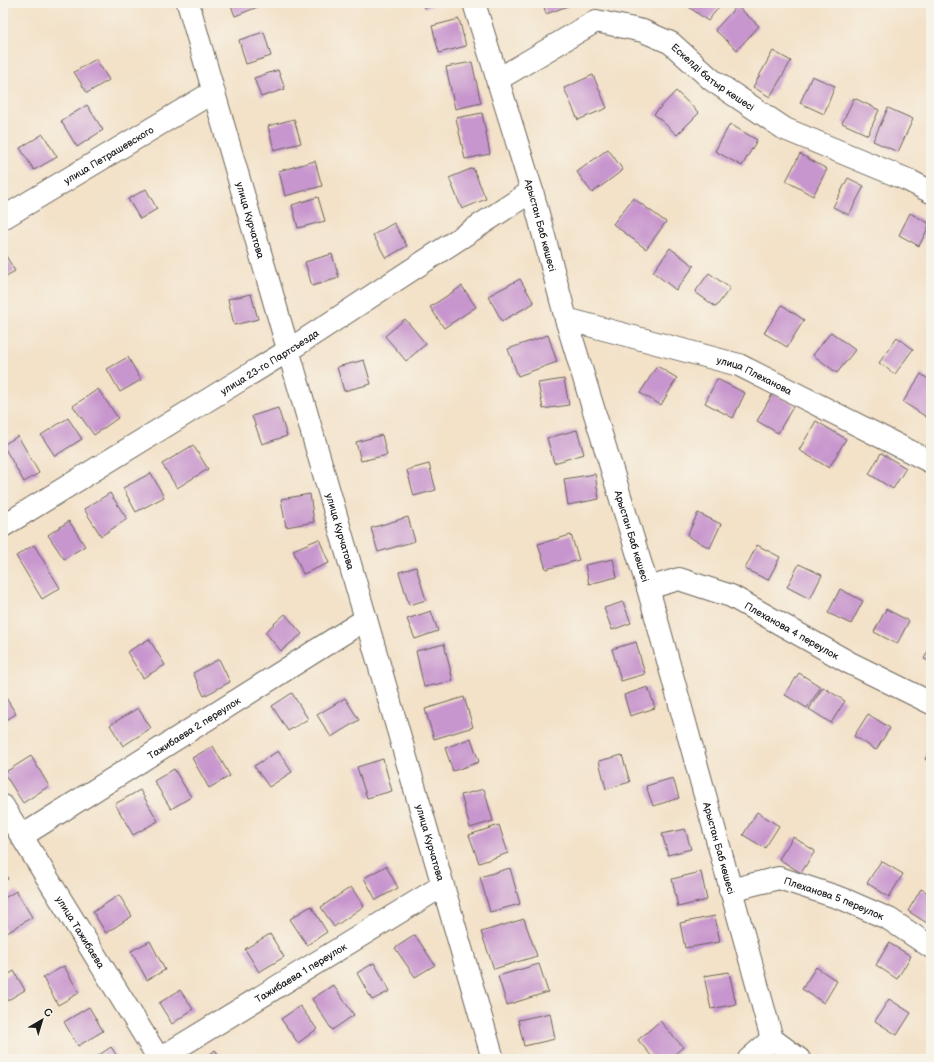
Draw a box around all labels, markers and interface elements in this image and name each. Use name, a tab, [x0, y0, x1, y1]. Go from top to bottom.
street label: Ескелді батыр көшесі	[669, 41, 756, 114]
street label: улица Петрашевского	[62, 124, 156, 187]
street label: Арыстан Баб көшесі	[521, 177, 558, 273]
street label: улица Курчатова	[233, 181, 267, 260]
street label: улица 23-го Партсъезда	[218, 327, 321, 398]
street label: улица Плеханова	[715, 354, 794, 398]
street label: Арыстан Баб көшесі	[611, 488, 651, 583]
street label: улица Курчатова	[323, 492, 356, 571]
street label: Плеханова 4 переулок	[742, 600, 841, 663]
street label: Тажибаева 2 переулок	[146, 695, 243, 762]
street label: Арыстан Баб көшесі	[700, 800, 737, 896]
street label: улица Курчатова	[413, 803, 446, 883]
street label: Плеханова 5 переулок	[782, 875, 886, 923]
street label: улица Тажибаева	[53, 894, 107, 971]
street label: Тажибаева 1 переулок	[253, 940, 350, 1006]
north arrow	[22, 1000, 62, 1040]
text: С	[41, 1005, 55, 1020]

